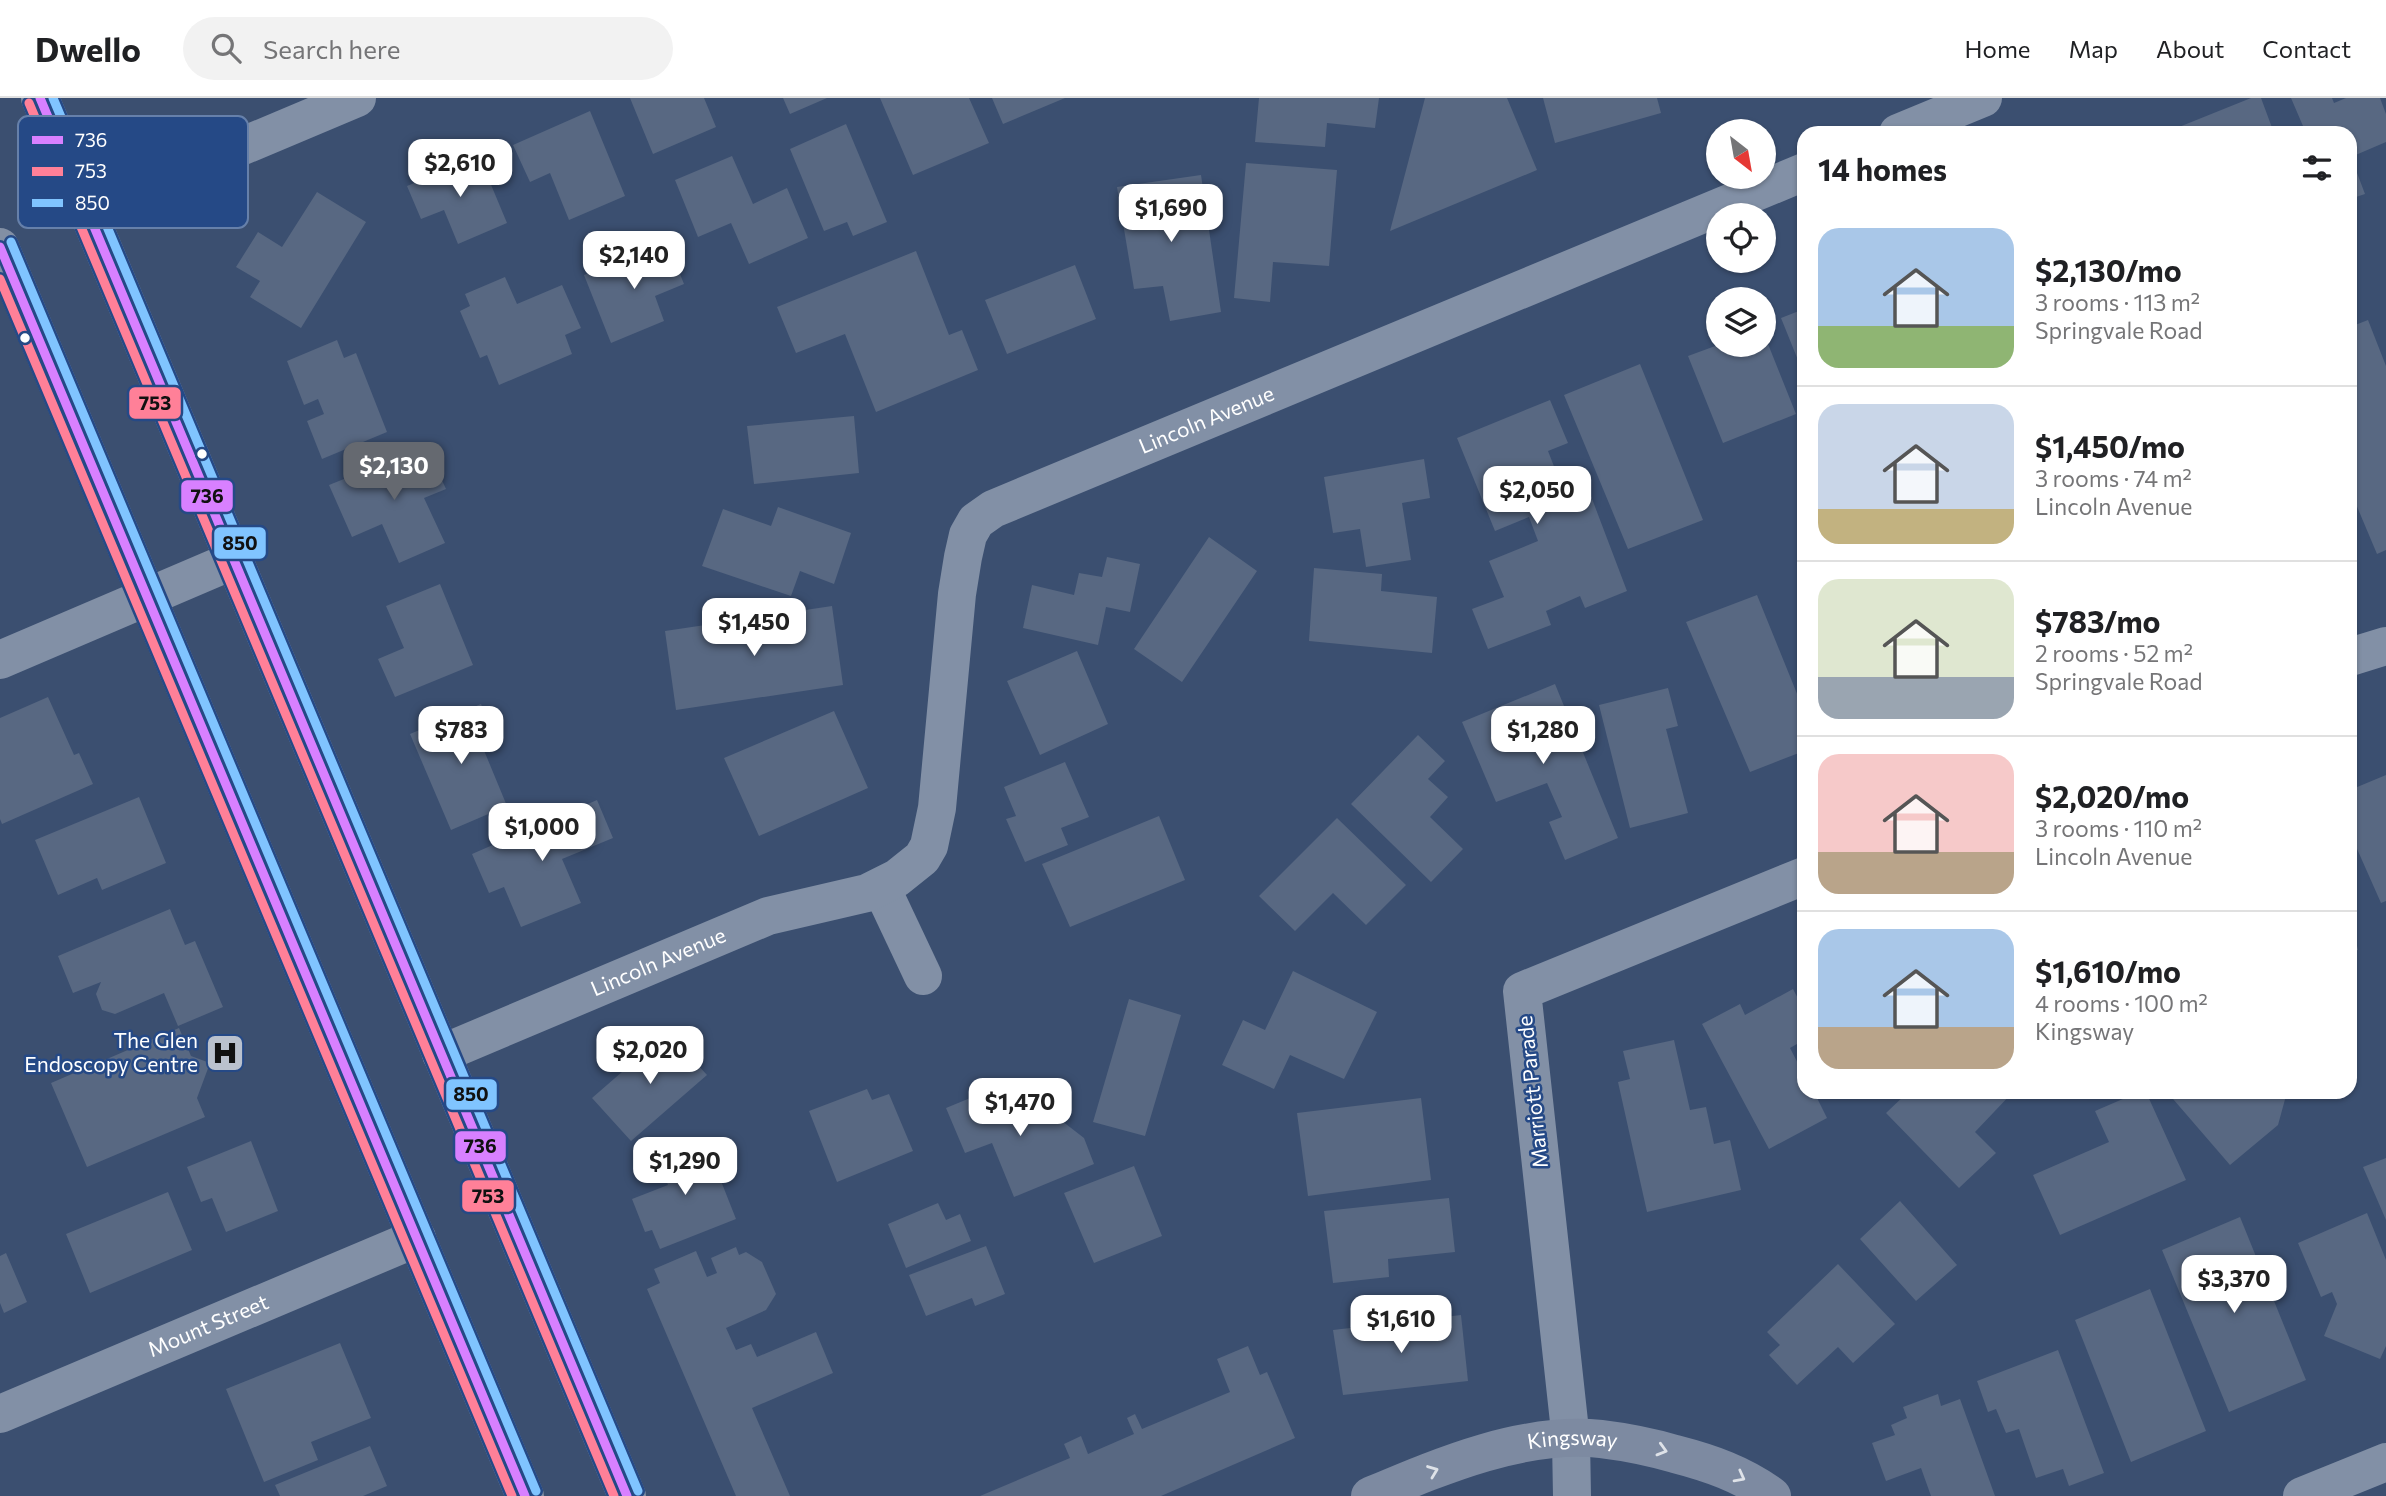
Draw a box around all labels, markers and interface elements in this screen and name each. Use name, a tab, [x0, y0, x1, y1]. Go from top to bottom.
search box	[183, 17, 673, 80]
text: Dwello	[35, 28, 141, 69]
icon: search	[207, 29, 245, 67]
text: Search here	[263, 33, 401, 64]
text: Home	[1965, 34, 2031, 63]
text: Map	[2069, 34, 2118, 63]
text: About	[2156, 34, 2224, 63]
text: Contact	[2262, 34, 2351, 63]
legend	[18, 116, 248, 228]
north arrow	[1706, 119, 1776, 189]
map controls	[1706, 119, 1776, 357]
text: 736	[75, 128, 107, 151]
pin: $2,610	[403, 140, 517, 199]
text: $2,610	[424, 148, 496, 176]
icon: filters	[2298, 149, 2336, 187]
text: 14 homes	[1818, 150, 1947, 187]
text: 753	[75, 159, 107, 182]
pin: $1,690	[1114, 184, 1228, 244]
text: 850	[75, 191, 110, 214]
text: $1,690	[1135, 193, 1207, 221]
button: locate	[1706, 203, 1776, 273]
pin: $2,140	[577, 232, 691, 291]
text: $2,140	[599, 240, 669, 268]
text: $2,130/mo	[2035, 251, 2182, 288]
icon: home	[1874, 256, 1958, 340]
button: layers	[1706, 287, 1776, 357]
text: 3 rooms · 113 m²	[2035, 288, 2200, 316]
text: Springvale Road	[2035, 316, 2203, 344]
unlabelled marker	[18, 331, 32, 345]
street label: Lincoln Avenue	[1135, 380, 1277, 458]
line badge: 753	[128, 386, 182, 420]
text: 753	[139, 391, 171, 414]
text: $1,450/mo	[2035, 427, 2185, 464]
icon: home	[1874, 432, 1958, 516]
pin: $2,130	[337, 442, 451, 502]
unlabelled marker	[195, 447, 209, 461]
text: $2,130	[359, 451, 429, 479]
text: 3 rooms · 74 m²	[2035, 464, 2192, 492]
pin: $2,050	[1480, 466, 1594, 526]
text: $2,050	[1499, 475, 1575, 503]
line badge: 736	[180, 479, 234, 513]
text: 736	[190, 484, 224, 507]
text: Lincoln Avenue	[2035, 492, 2192, 520]
line badge: 850	[213, 526, 267, 560]
text: 850	[222, 531, 258, 554]
pin: $1,450	[697, 598, 811, 658]
text: $783/mo	[2035, 602, 2161, 639]
text: $1,450	[718, 607, 790, 635]
icon: home	[1874, 607, 1958, 691]
text: 2 rooms · 52 m²	[2035, 639, 2193, 667]
text: Springvale Road	[2035, 667, 2203, 695]
pin: $783	[420, 706, 502, 766]
pin: $1,280	[1486, 706, 1600, 766]
text: $783	[434, 715, 488, 743]
text: $1,280	[1507, 715, 1579, 743]
text: $2,020/mo	[2035, 777, 2189, 814]
icon: home	[1874, 782, 1958, 866]
pin: $1,000	[485, 804, 599, 863]
text: $1,000	[505, 812, 579, 840]
text: 3 rooms · 110 m²	[2035, 814, 2202, 842]
text: Lincoln Avenue	[2035, 842, 2192, 870]
street label: Lincoln Avenue	[587, 921, 729, 1000]
text: $1,610/mo	[2035, 952, 2181, 989]
icon: home	[1874, 957, 1958, 1041]
text: 4 rooms · 100 m²	[2035, 989, 2208, 1017]
street label: Marriott Parade	[1511, 1015, 1552, 1170]
text: Kingsway	[2035, 1017, 2134, 1045]
pin: $2,020	[593, 1026, 707, 1086]
place label: The Glen Endoscopy Centre	[24, 1027, 198, 1076]
hospital icon: The Glen Endoscopy Centre	[204, 1032, 246, 1074]
text: $2,020	[612, 1035, 688, 1063]
line badge: 850	[445, 1078, 498, 1111]
pin: $1,470	[963, 1079, 1077, 1138]
text: 850	[453, 1082, 489, 1105]
text: $1,470	[985, 1087, 1055, 1115]
line badge: 736	[454, 1130, 507, 1163]
text: 736	[463, 1134, 497, 1157]
pin: $1,290	[628, 1138, 742, 1197]
text: $1,290	[649, 1146, 721, 1174]
line badge: 753	[461, 1179, 515, 1213]
text: 753	[472, 1184, 504, 1207]
pin: $3,370	[2177, 1256, 2291, 1315]
text: $3,370	[2197, 1264, 2271, 1292]
street label: Mount Street	[144, 1288, 272, 1361]
pin: $1,610	[1344, 1296, 1458, 1355]
text: $1,610	[1367, 1304, 1435, 1332]
street label: Kingsway	[1525, 1424, 1620, 1453]
one-way arrow	[1656, 1442, 1668, 1457]
one-way arrow	[1427, 1465, 1439, 1479]
one-way arrow	[1733, 1468, 1745, 1482]

